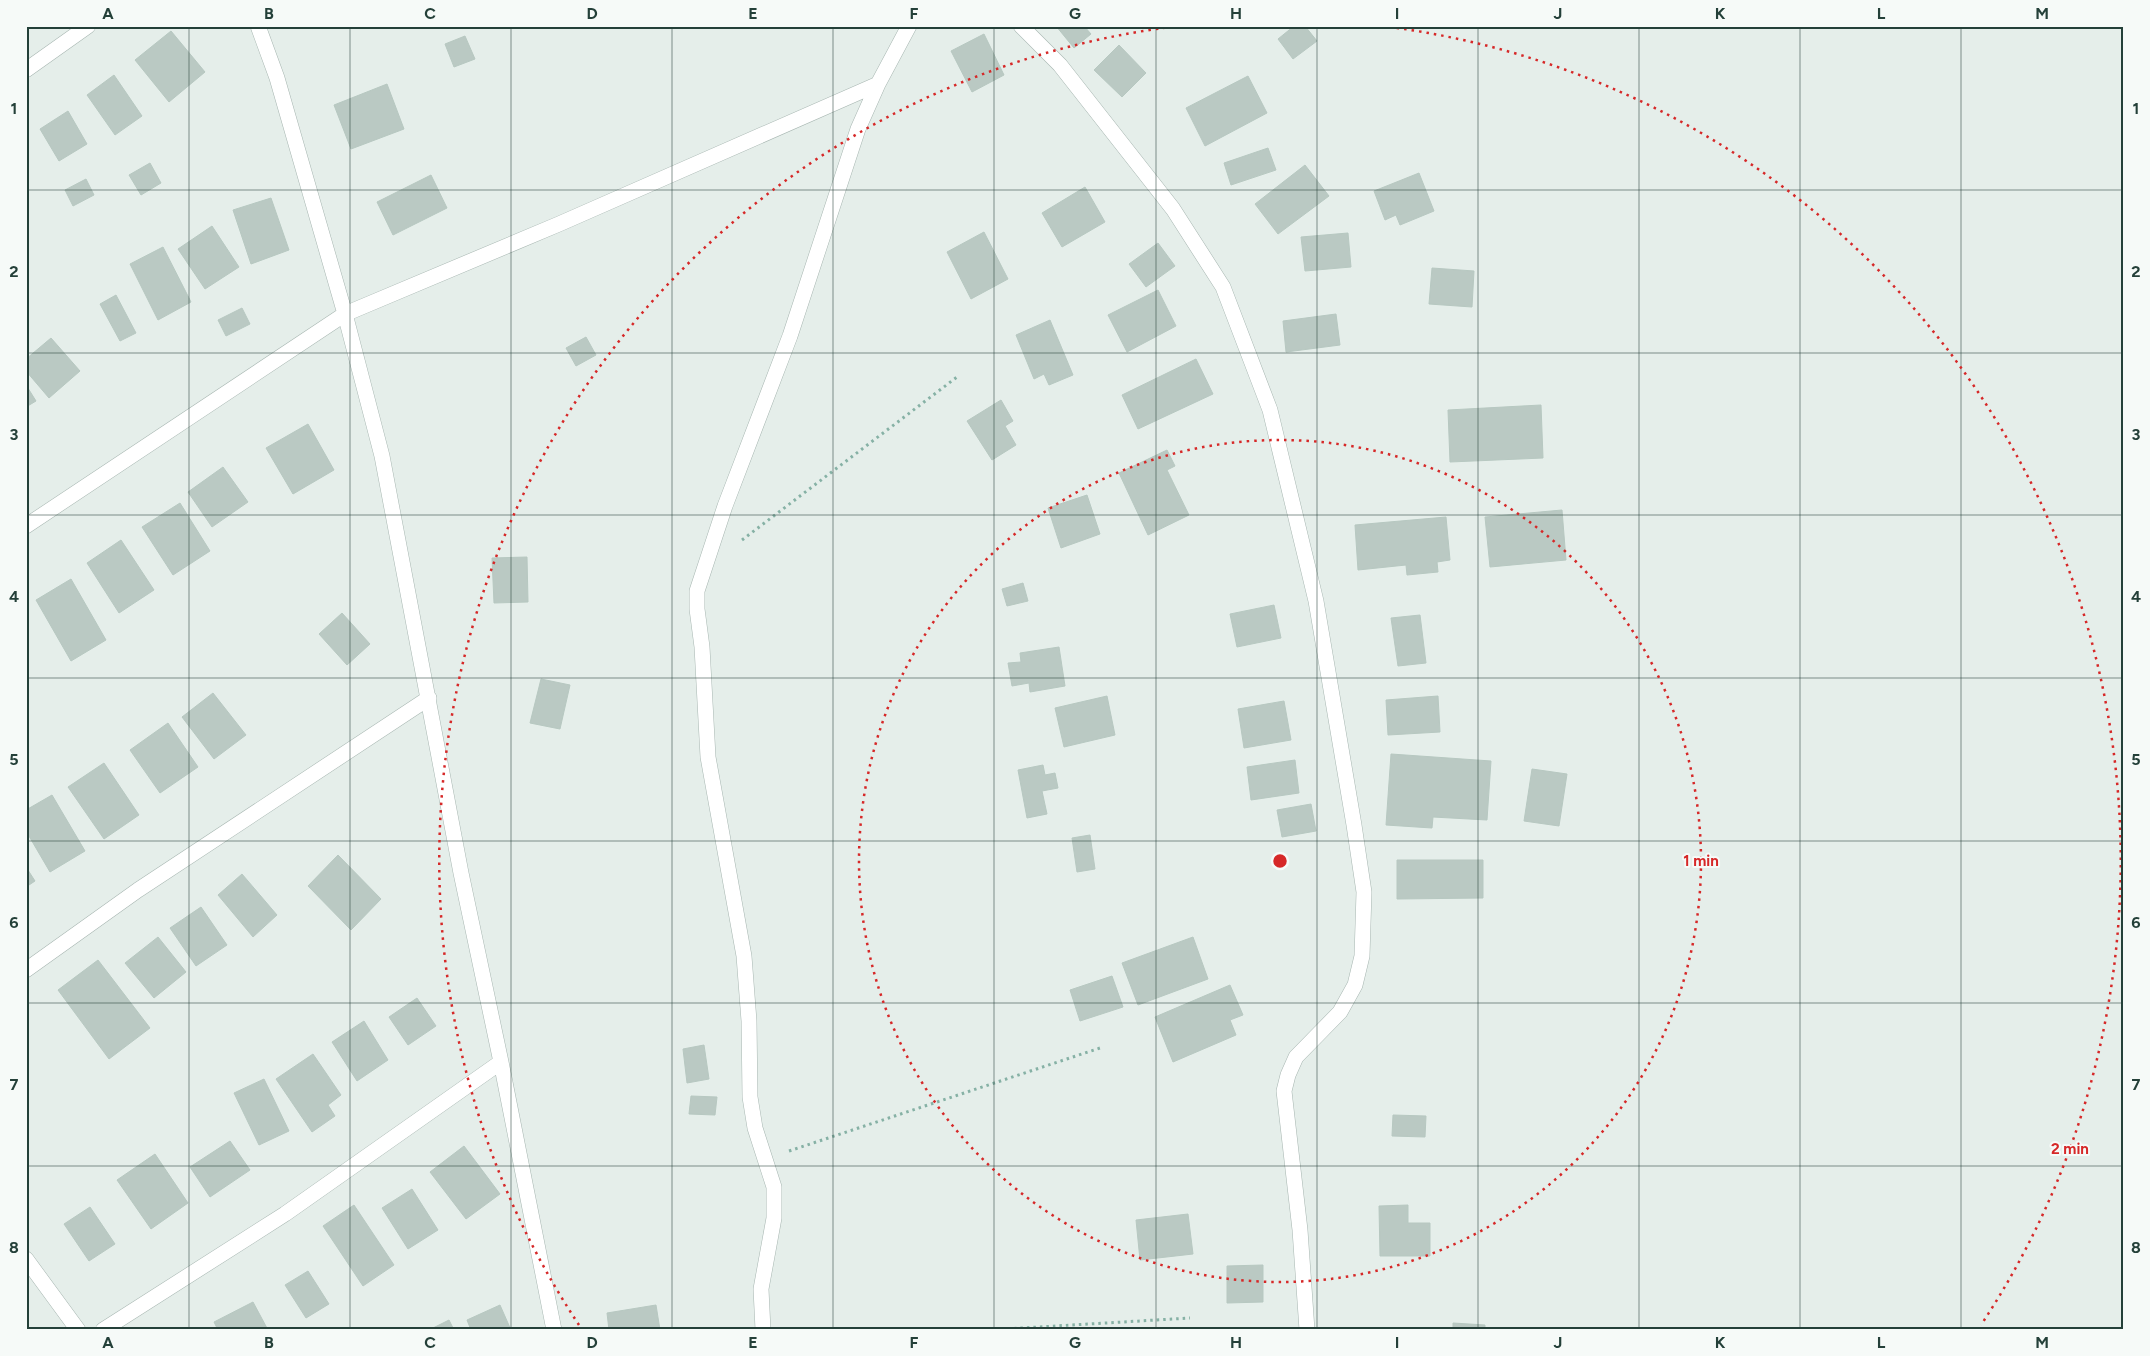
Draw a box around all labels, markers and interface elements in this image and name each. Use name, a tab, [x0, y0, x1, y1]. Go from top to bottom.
text: A	[102, 4, 114, 23]
text: B	[264, 4, 274, 23]
text: C	[424, 4, 436, 23]
text: D	[586, 4, 598, 23]
text: E	[748, 4, 758, 23]
text: F	[910, 4, 919, 23]
text: G	[1069, 4, 1081, 23]
text: H	[1230, 4, 1242, 23]
text: I	[1395, 4, 1399, 23]
text: J	[1554, 4, 1562, 23]
text: K	[1715, 4, 1726, 23]
text: L	[1877, 4, 1886, 23]
text: M	[2035, 4, 2049, 23]
text: 1	[11, 99, 17, 118]
text: 1	[2133, 99, 2139, 118]
text: 2	[9, 262, 19, 281]
text: 2	[2131, 262, 2141, 281]
text: 3	[10, 425, 19, 444]
text: 3	[2132, 425, 2141, 444]
text: 4	[9, 587, 19, 606]
text: 4	[2131, 587, 2141, 606]
text: 5	[9, 750, 19, 769]
text: 5	[2131, 750, 2141, 769]
centre of rings	[1271, 852, 1289, 870]
text: 1 min	[1683, 852, 1719, 870]
text: 6	[9, 913, 19, 932]
text: 6	[2131, 913, 2141, 932]
text: 7	[10, 1075, 19, 1094]
text: 7	[2132, 1075, 2141, 1094]
text: 2 min	[2051, 1140, 2089, 1158]
text: 8	[9, 1238, 19, 1257]
text: 8	[2131, 1238, 2141, 1257]
text: A	[102, 1333, 114, 1352]
text: B	[264, 1333, 274, 1352]
text: C	[424, 1333, 436, 1352]
text: D	[586, 1333, 598, 1352]
text: E	[748, 1333, 758, 1352]
text: F	[910, 1333, 919, 1352]
text: G	[1069, 1333, 1081, 1352]
text: H	[1230, 1333, 1242, 1352]
text: I	[1395, 1333, 1399, 1352]
text: J	[1554, 1333, 1562, 1352]
text: K	[1715, 1333, 1726, 1352]
text: L	[1877, 1333, 1886, 1352]
text: M	[2035, 1333, 2049, 1352]

